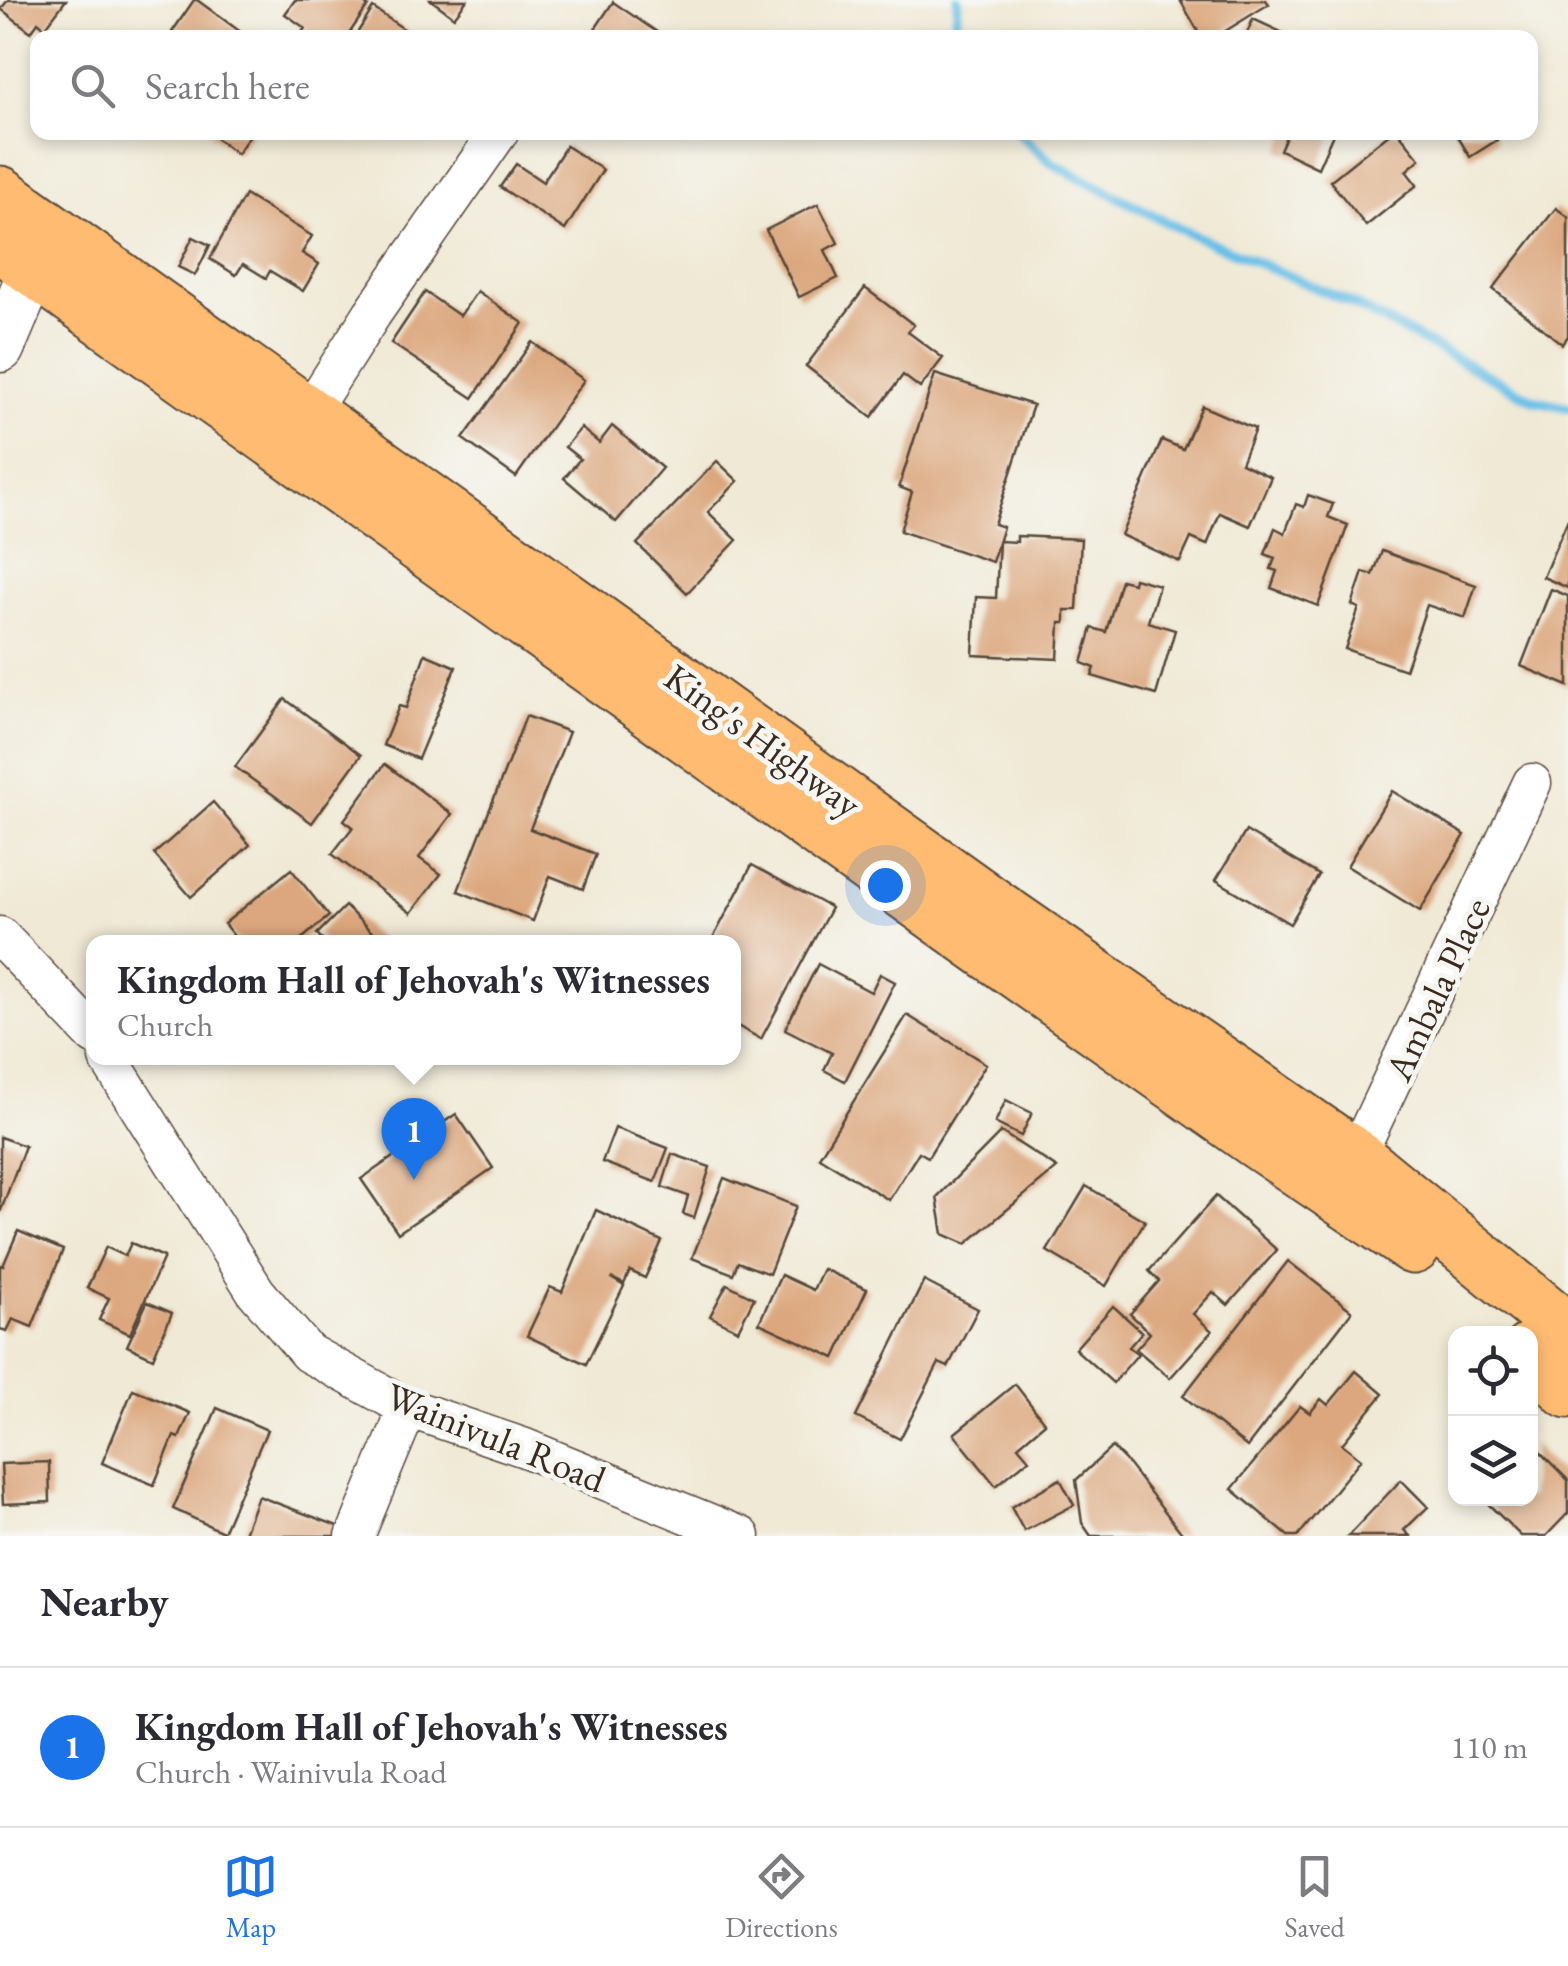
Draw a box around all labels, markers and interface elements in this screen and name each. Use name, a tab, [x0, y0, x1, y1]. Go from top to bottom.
search box	[30, 30, 1538, 140]
icon: search	[65, 58, 120, 113]
text: Search here	[145, 61, 310, 110]
street label: King's Highway	[655, 652, 871, 828]
your location	[860, 860, 911, 911]
street label: Ambala Place	[1373, 890, 1501, 1089]
popup	[86, 935, 741, 1065]
text: Kingdom Hall of Jehovah's Witnesses	[117, 955, 710, 1004]
text: Church	[117, 1004, 213, 1046]
pin: 1	[382, 1098, 446, 1180]
map controls	[1448, 1326, 1538, 1506]
button: locate	[1448, 1326, 1538, 1416]
street label: Wainivula Road	[379, 1371, 614, 1504]
button: layers	[1448, 1416, 1538, 1506]
text: Nearby	[40, 1574, 169, 1629]
text: Kingdom Hall of Jehovah's Witnesses	[135, 1702, 728, 1751]
text: 1	[64, 1726, 81, 1768]
text: 110 m	[1451, 1726, 1528, 1768]
text: Church · Wainivula Road	[135, 1751, 447, 1793]
tab: Map	[223, 1849, 278, 1945]
tab: Directions	[725, 1849, 838, 1945]
tab: Saved	[1285, 1849, 1345, 1945]

